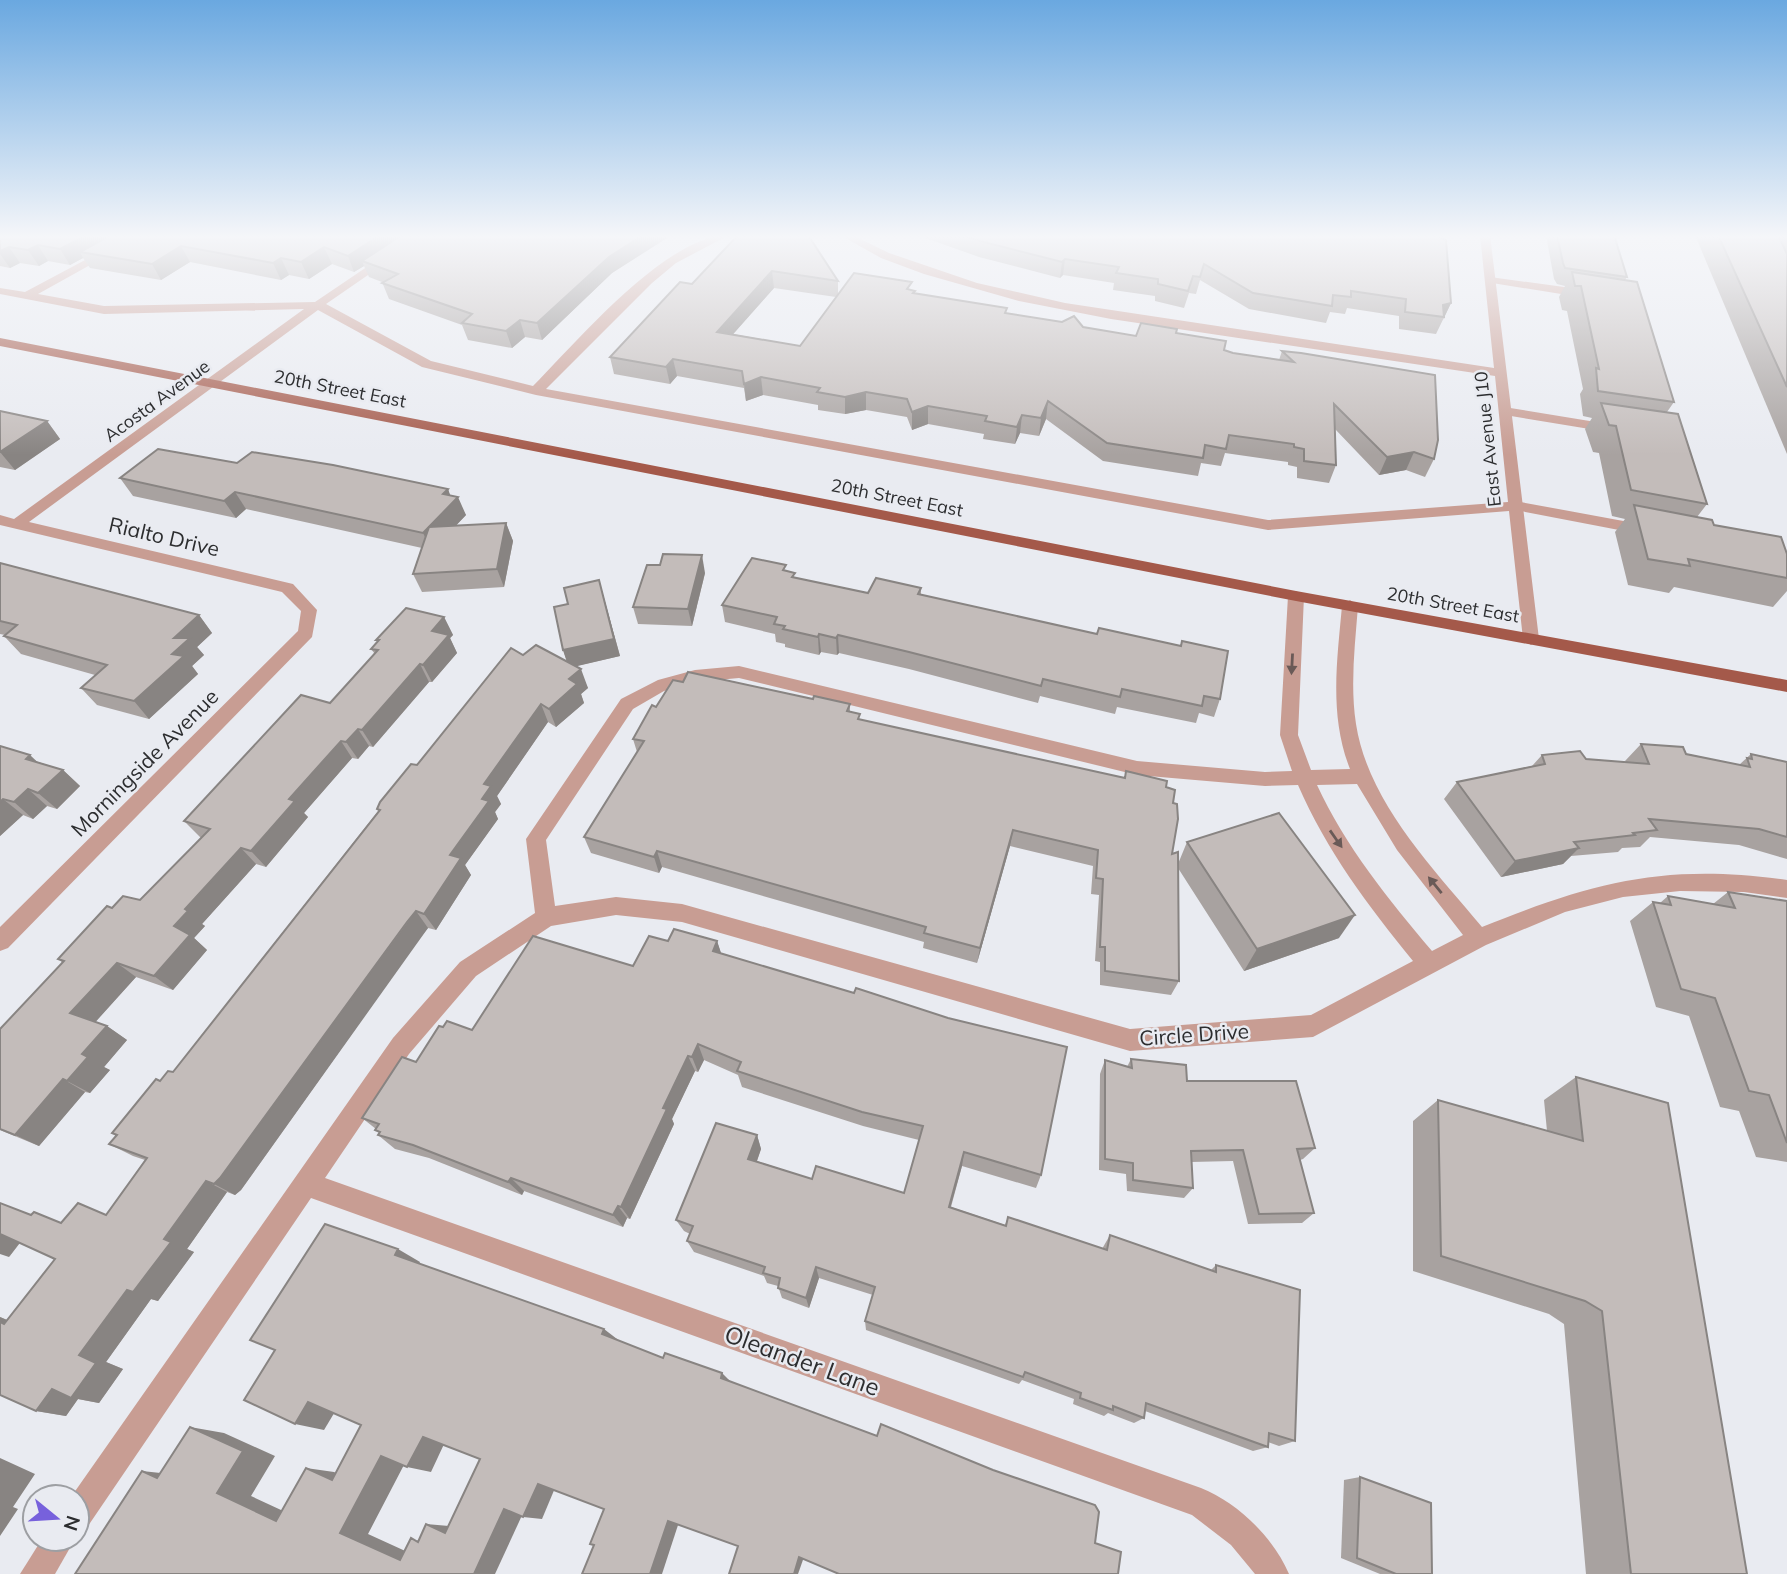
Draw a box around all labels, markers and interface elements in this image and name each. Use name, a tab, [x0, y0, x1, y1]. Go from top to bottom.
street label: Acosta Avenue	[99, 354, 214, 447]
street label: 20th Street East	[272, 364, 408, 413]
street label: East Avenue J10	[1469, 370, 1506, 508]
street label: 20th Street East	[829, 473, 965, 522]
street label: Rialto Drive	[106, 511, 222, 561]
street label: 20th Street East	[1385, 582, 1521, 627]
one-way arrow	[1287, 654, 1298, 676]
street label: Morningside Avenue	[65, 683, 223, 841]
one-way arrow	[1329, 830, 1343, 848]
one-way arrow	[1428, 876, 1443, 893]
street label: Circle Drive	[1138, 1017, 1250, 1051]
street label: Oleander Lane	[721, 1318, 884, 1402]
north arrow	[21, 1483, 91, 1553]
text: N	[59, 1513, 86, 1534]

